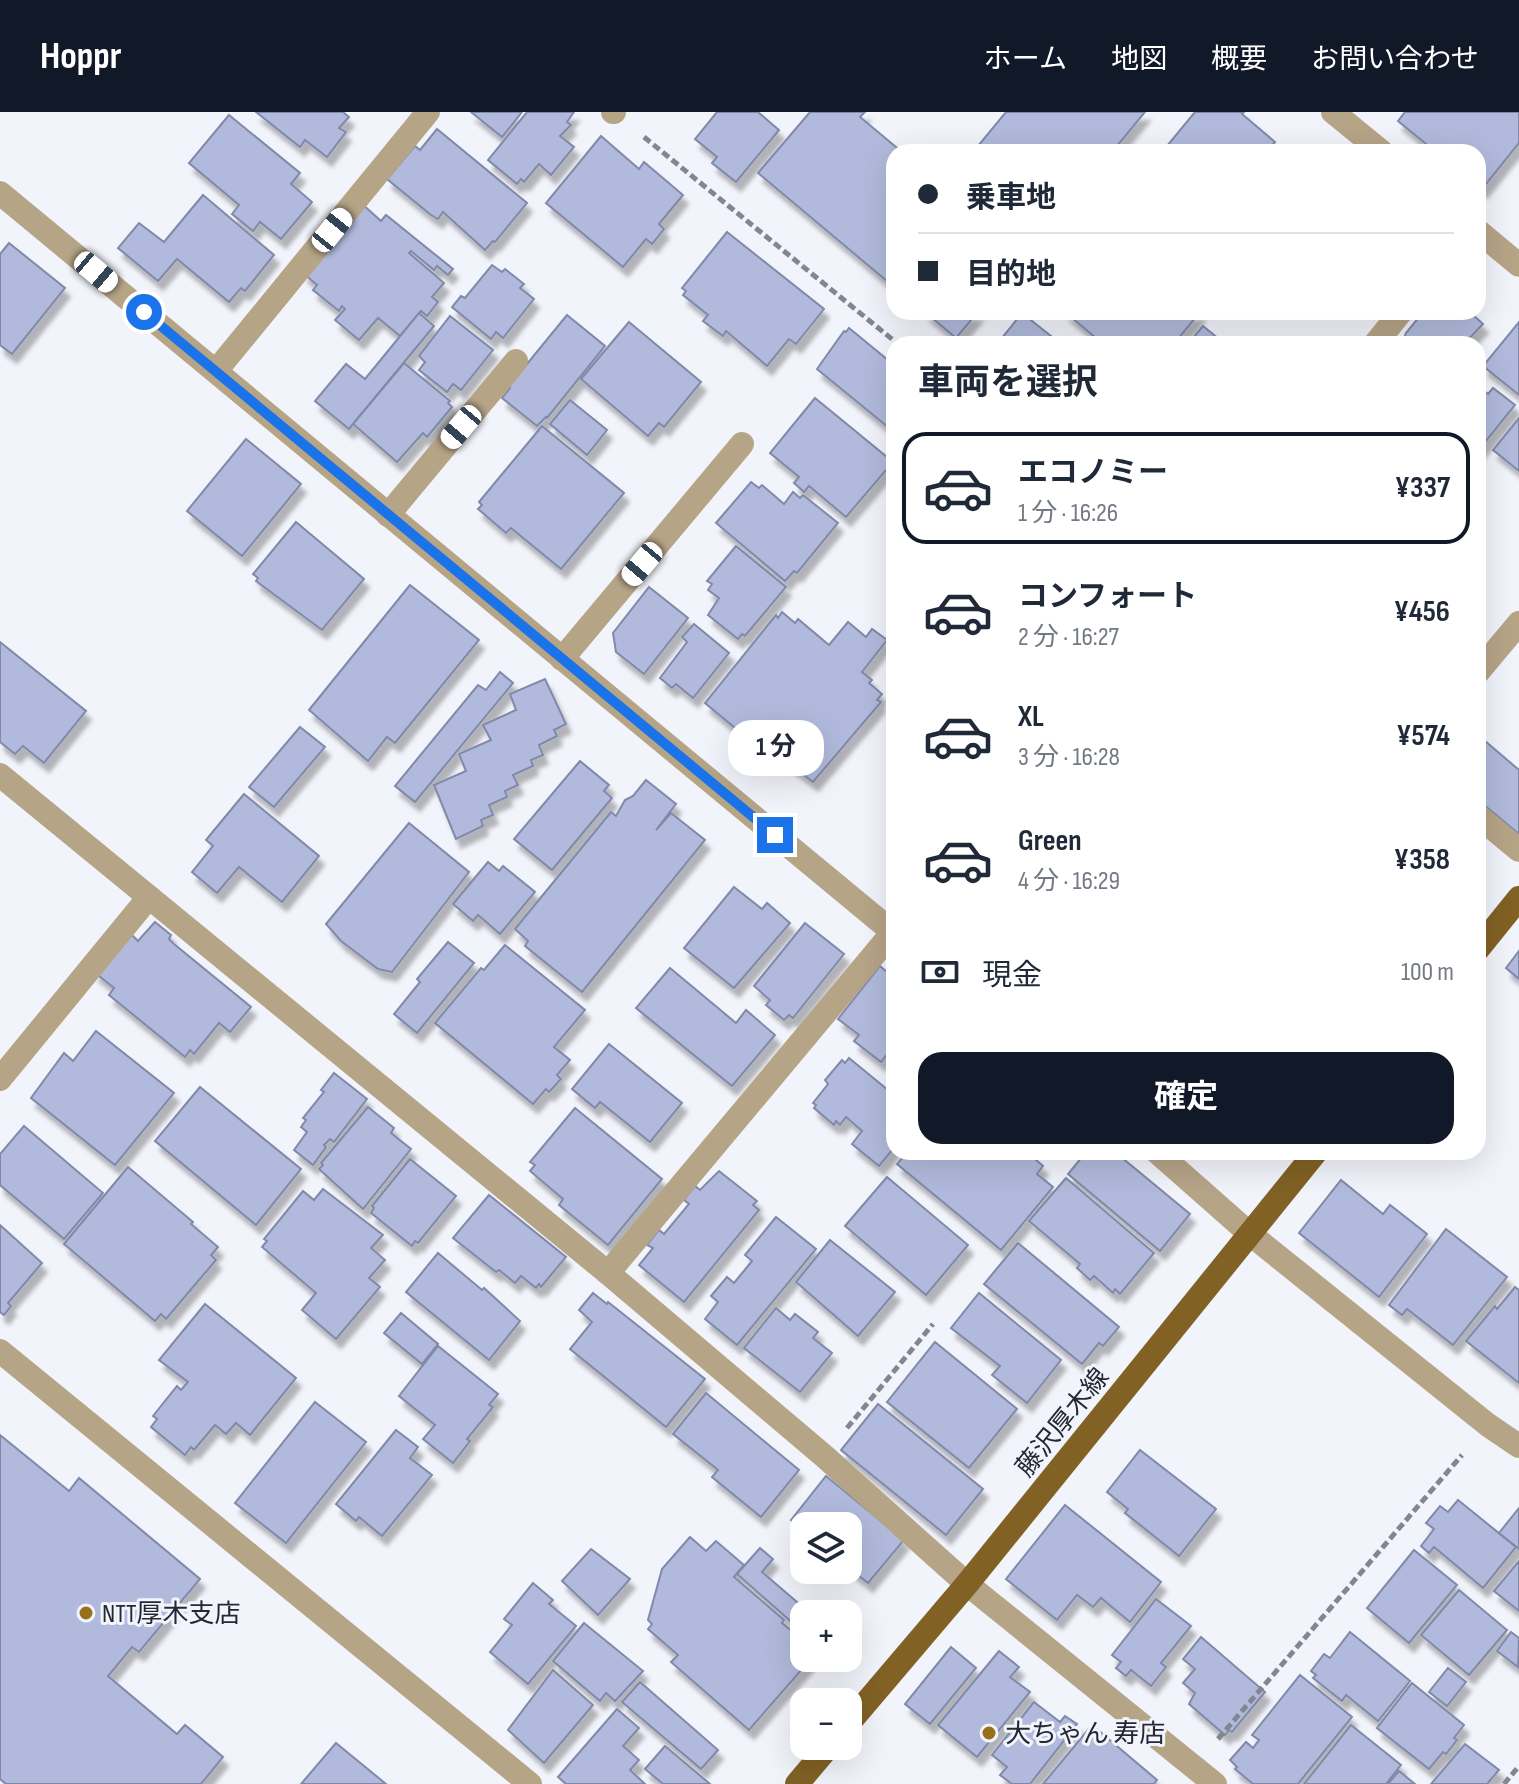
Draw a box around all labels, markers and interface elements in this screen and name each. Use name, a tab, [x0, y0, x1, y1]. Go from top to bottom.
text: Hoppr	[40, 34, 121, 79]
text: ホーム	[984, 43, 1067, 76]
text: 地図	[1111, 43, 1167, 76]
text: 概要	[1211, 43, 1267, 76]
text: お問い合わせ	[1311, 43, 1479, 76]
text: 乗車地	[966, 180, 1056, 216]
car	[308, 204, 356, 256]
car	[70, 247, 122, 297]
text: 目的地	[966, 257, 1056, 293]
route start	[126, 294, 162, 330]
text: 車両を選択	[918, 362, 1098, 405]
car	[436, 401, 486, 453]
icon: car	[922, 452, 994, 524]
text: エコノミー	[1018, 455, 1168, 491]
text: ¥337	[1395, 470, 1450, 506]
text: 1 分 · 16:26	[1018, 498, 1118, 529]
car	[617, 538, 667, 590]
icon: car	[922, 576, 994, 648]
text: コンフォート	[1018, 579, 1197, 615]
text: ¥456	[1394, 594, 1450, 630]
text: 2 分 · 16:27	[1018, 622, 1119, 653]
text: XL	[1018, 699, 1044, 735]
icon: car	[922, 700, 994, 772]
text: ¥574	[1396, 718, 1450, 754]
callout: 1 分	[727, 719, 823, 775]
text: 1 分	[756, 732, 796, 763]
text: 3 分 · 16:28	[1018, 742, 1120, 773]
route end	[757, 817, 793, 853]
text: Green	[1018, 823, 1082, 859]
icon: car	[922, 824, 994, 896]
text: ¥358	[1394, 842, 1450, 878]
text: 4 分 · 16:29	[1018, 866, 1120, 897]
icon: cash	[918, 950, 962, 994]
text: 100 m	[1401, 957, 1454, 988]
text: 現金	[982, 958, 1042, 994]
button: 確定	[918, 1052, 1454, 1144]
street label: 藤沢厚木線	[1010, 1363, 1116, 1483]
map controls	[790, 1512, 862, 1760]
button: layers	[790, 1512, 862, 1584]
place label: NTT厚木支店	[102, 1599, 240, 1630]
button: +	[790, 1600, 862, 1672]
marker: NTT厚木支店	[77, 1604, 95, 1622]
button: −	[790, 1688, 862, 1760]
place label: 大ちゃん 寿店	[1005, 1719, 1165, 1750]
marker: 大ちゃん 寿店	[980, 1724, 998, 1742]

